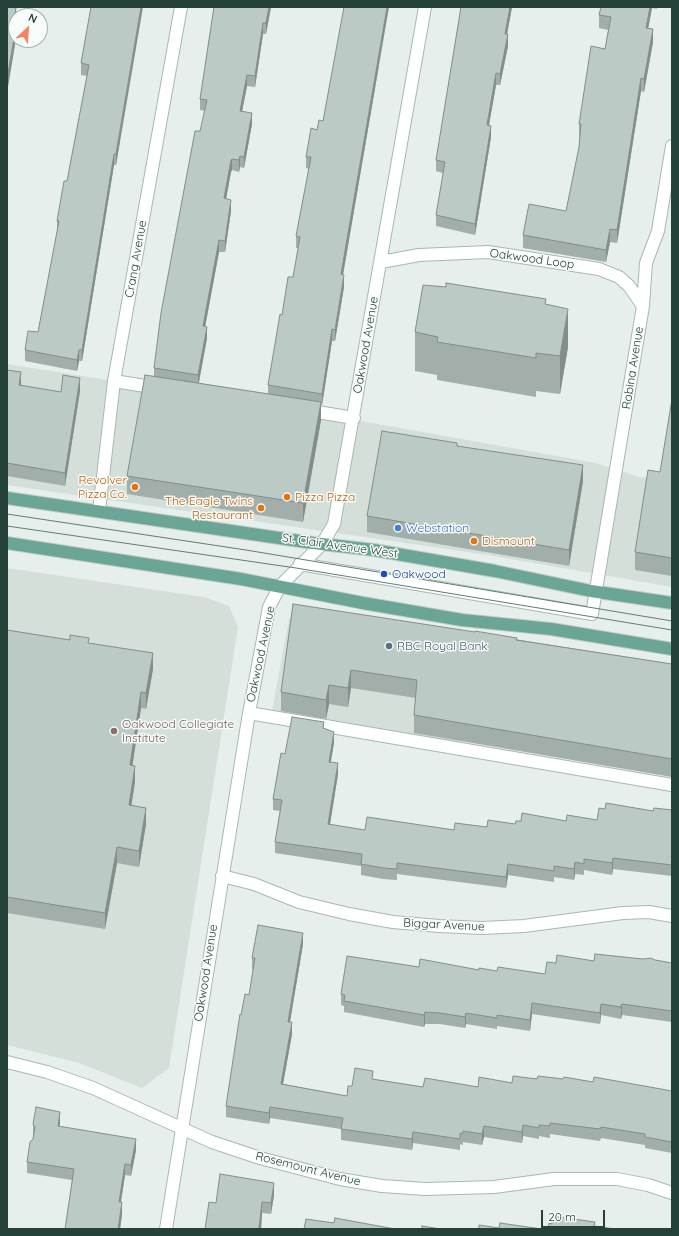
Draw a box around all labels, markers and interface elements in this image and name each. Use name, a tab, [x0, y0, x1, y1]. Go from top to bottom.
north arrow	[8, 8, 48, 48]
text: N	[26, 10, 40, 26]
street label: Crang Avenue	[122, 219, 150, 299]
street label: Oakwood Loop	[489, 246, 575, 272]
street label: Oakwood Avenue	[350, 295, 382, 395]
street label: Robina Avenue	[619, 326, 647, 410]
place label: Revolver Pizza Co.	[78, 473, 127, 501]
marker: Revolver Pizza Co.	[130, 482, 140, 492]
place label: Pizza Pizza	[295, 490, 355, 504]
marker: Pizza Pizza	[282, 492, 292, 502]
place label: The Eagle Twins Restaurant	[165, 494, 253, 522]
marker: The Eagle Twins Restaurant	[256, 503, 266, 513]
place label: Webstation	[406, 521, 469, 535]
marker: Webstation	[393, 523, 403, 533]
street label: St. Clair Avenue West	[281, 531, 399, 561]
place label: Dismount	[482, 534, 535, 548]
marker: Dismount	[469, 536, 479, 546]
place label: Oakwood	[392, 567, 446, 581]
marker: Oakwood	[379, 569, 389, 579]
street label: Oakwood Avenue	[244, 605, 278, 703]
place label: RBC Royal Bank	[397, 639, 488, 653]
marker: RBC Royal Bank	[384, 641, 394, 651]
place label: Oakwood Collegiate Institute	[122, 717, 234, 745]
marker: Oakwood Collegiate Institute	[109, 726, 119, 736]
street label: Biggar Avenue	[403, 916, 485, 934]
street label: Oakwood Avenue	[191, 923, 221, 1023]
street label: Rosemount Avenue	[254, 1149, 362, 1189]
scale bar	[543, 1202, 607, 1228]
text: 20 m	[548, 1209, 576, 1224]

